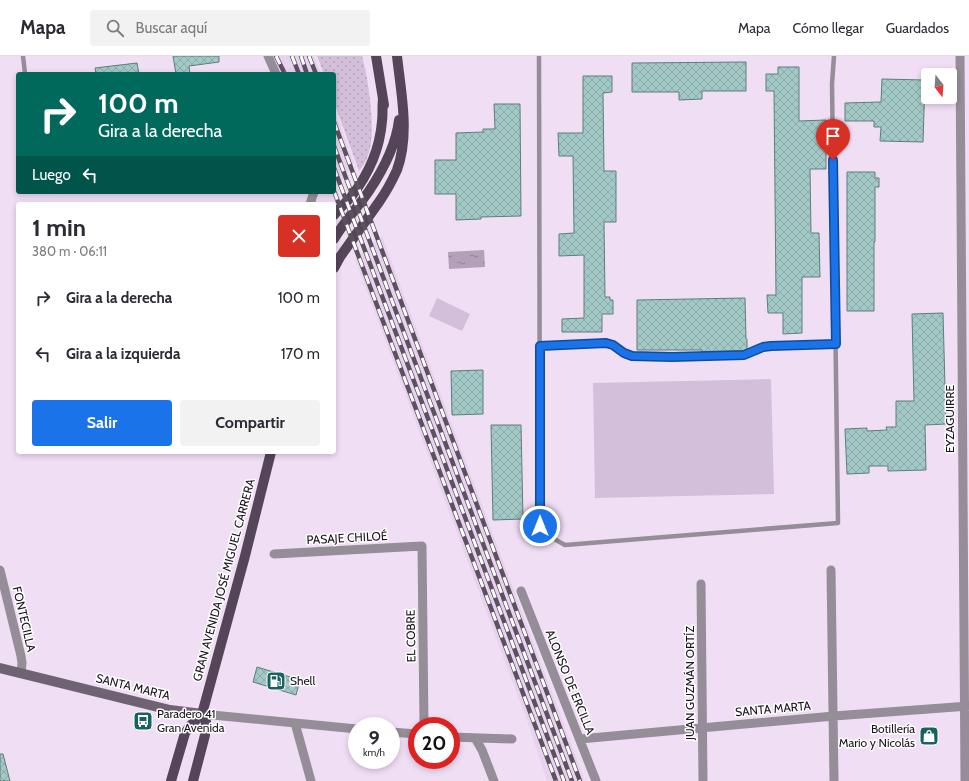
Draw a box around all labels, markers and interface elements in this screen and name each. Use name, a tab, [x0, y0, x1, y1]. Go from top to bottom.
search box	[90, 10, 370, 46]
text: Mapa	[20, 16, 66, 39]
icon: search	[104, 17, 126, 39]
text: Buscar aquí	[136, 19, 207, 37]
text: Mapa	[738, 19, 771, 37]
text: Cómo llegar	[793, 19, 864, 37]
text: Guardados	[886, 19, 949, 37]
north arrow	[921, 68, 957, 104]
map controls	[921, 68, 957, 104]
text: 100 m	[98, 86, 179, 120]
icon: right	[32, 88, 84, 140]
pin	[816, 119, 850, 160]
text: Gira a la derecha	[98, 120, 222, 142]
icon: arrive	[822, 125, 844, 147]
icon: left	[79, 164, 101, 186]
text: Luego	[32, 166, 71, 184]
text: 1 min	[32, 213, 86, 242]
button: close	[278, 215, 320, 257]
text: 380 m · 06:11	[32, 243, 107, 259]
icon: right	[32, 287, 54, 309]
text: Gira a la derecha	[66, 289, 172, 307]
text: 100 m	[278, 289, 320, 307]
icon: left	[32, 343, 54, 365]
text: Gira a la izquierda	[66, 345, 180, 363]
text: 170 m	[281, 345, 320, 363]
street label: EYZAGUIRRE	[942, 385, 957, 453]
button: Salir	[32, 400, 172, 446]
button: Compartir	[180, 400, 320, 446]
street label: GRAN AVENIDA JOSÉ MIGUEL CARRERA	[189, 476, 258, 683]
position arrow	[519, 505, 561, 547]
street label: PASAJE CHILOÉ	[306, 528, 388, 547]
street label: FONTECILLA	[10, 585, 39, 654]
street label: EL COBRE	[403, 609, 418, 663]
street label: JUAN GUZMÁN ORTÍZ	[682, 626, 697, 741]
street label: ALONSO DE ERCILLA	[543, 627, 599, 737]
street label: SANTA MARTA	[94, 670, 172, 703]
fuel station icon: Shell	[265, 670, 287, 692]
place label: Shell	[290, 673, 315, 688]
street label: SANTA MARTA	[734, 698, 812, 719]
place label: Paradero 41 Gran Avenida	[157, 706, 225, 735]
bus stop icon: Paradero 41 Gran Avenida	[132, 710, 154, 732]
speed limit sign: 20	[408, 717, 460, 769]
place label: Botillería Mario y Nicolás	[839, 721, 915, 750]
shop icon: Botillería Mario y Nicolás	[918, 725, 940, 747]
text: 9	[368, 726, 380, 750]
text: km/h	[363, 746, 385, 759]

